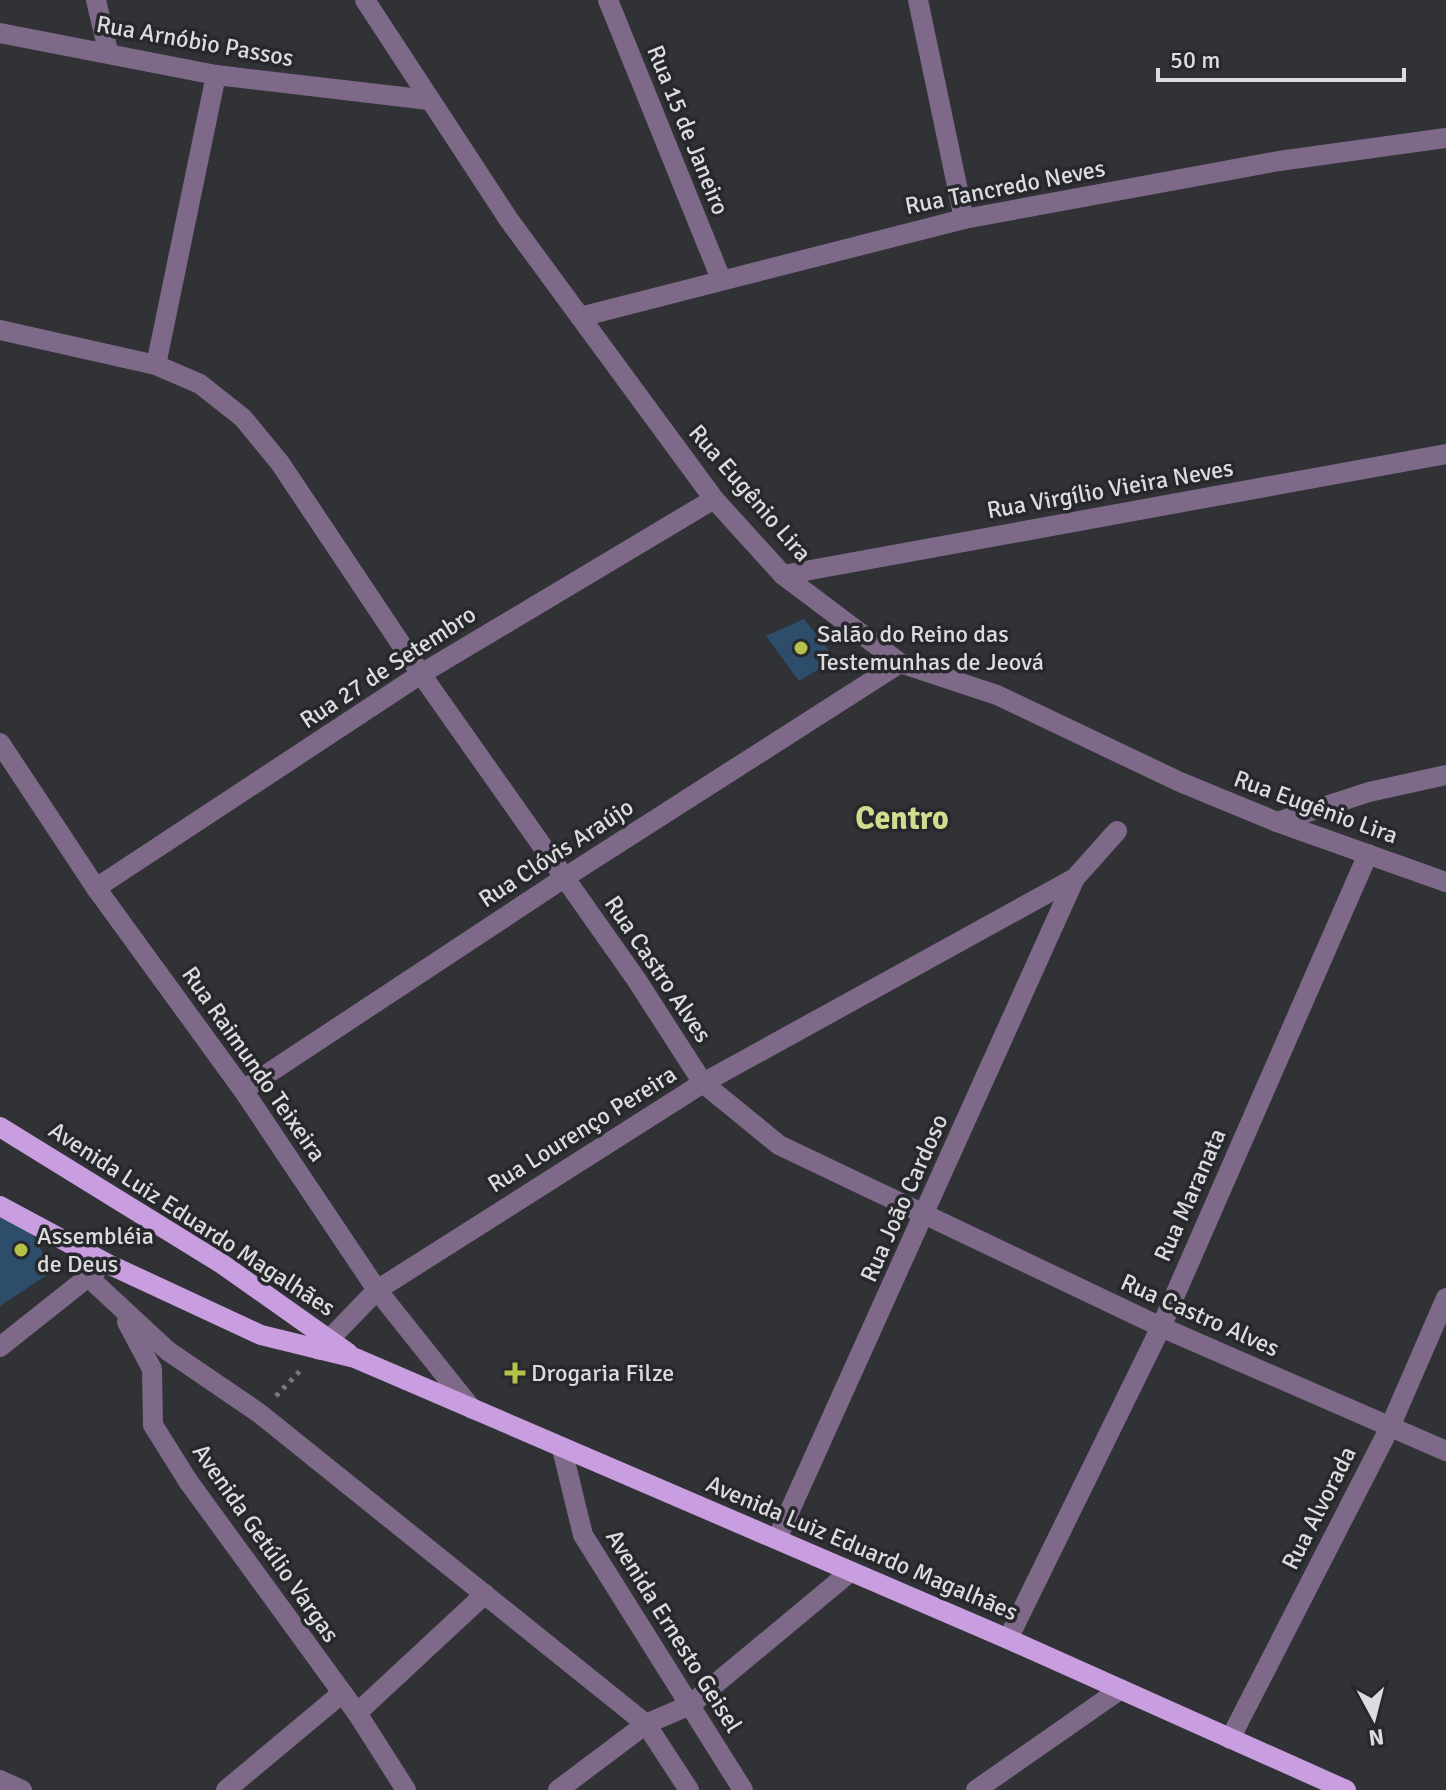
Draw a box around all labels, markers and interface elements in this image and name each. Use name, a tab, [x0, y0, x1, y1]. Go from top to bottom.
street label: Rua Arnóbio Passos	[94, 9, 296, 73]
scale bar	[1158, 32, 1404, 82]
street label: Rua 15 de Janeiro	[640, 41, 736, 219]
text: 50 m	[1170, 45, 1220, 75]
street label: Rua Tancredo Neves	[902, 153, 1108, 221]
street label: Rua Eugênio Lira	[682, 418, 818, 568]
street label: Rua Virgílio Vieira Neves	[984, 453, 1236, 525]
street label: Rua 27 de Setembro	[294, 599, 482, 735]
place label: Salão do Reino das Testemunhas de Jeová	[817, 619, 1044, 677]
marker: Salão do Reino das Testemunhas de Jeová	[792, 639, 810, 657]
street label: Rua Eugênio Lira	[1230, 763, 1402, 851]
street label: Rua Clóvis Araújo	[473, 792, 639, 914]
district label: Centro	[855, 799, 949, 838]
street label: Rua Castro Alves	[598, 890, 718, 1048]
street label: Rua Raimundo Teixeira	[175, 961, 333, 1167]
street label: Rua Lourenço Pereira	[482, 1059, 682, 1199]
street label: Rua João Cardoso	[854, 1109, 954, 1287]
street label: Avenida Luiz Eduardo Magalhães	[43, 1115, 341, 1323]
street label: Rua Maranata	[1147, 1124, 1233, 1266]
place label: Assembléia de Deus	[37, 1221, 154, 1279]
marker: Assembléia de Deus	[12, 1241, 30, 1259]
street label: Rua Castro Alves	[1116, 1267, 1284, 1363]
place label: Drogaria Filze	[531, 1358, 674, 1388]
marker: Drogaria Filze	[506, 1364, 524, 1382]
street label: Avenida Getúlio Vargas	[186, 1438, 346, 1648]
street label: Rua Alvorada	[1275, 1441, 1363, 1575]
street label: Avenida Luiz Eduardo Magalhães	[702, 1469, 1022, 1627]
street label: Avenida Ernesto Geisel	[599, 1524, 749, 1738]
north arrow	[1334, 1678, 1414, 1758]
text: N	[1367, 1723, 1386, 1752]

